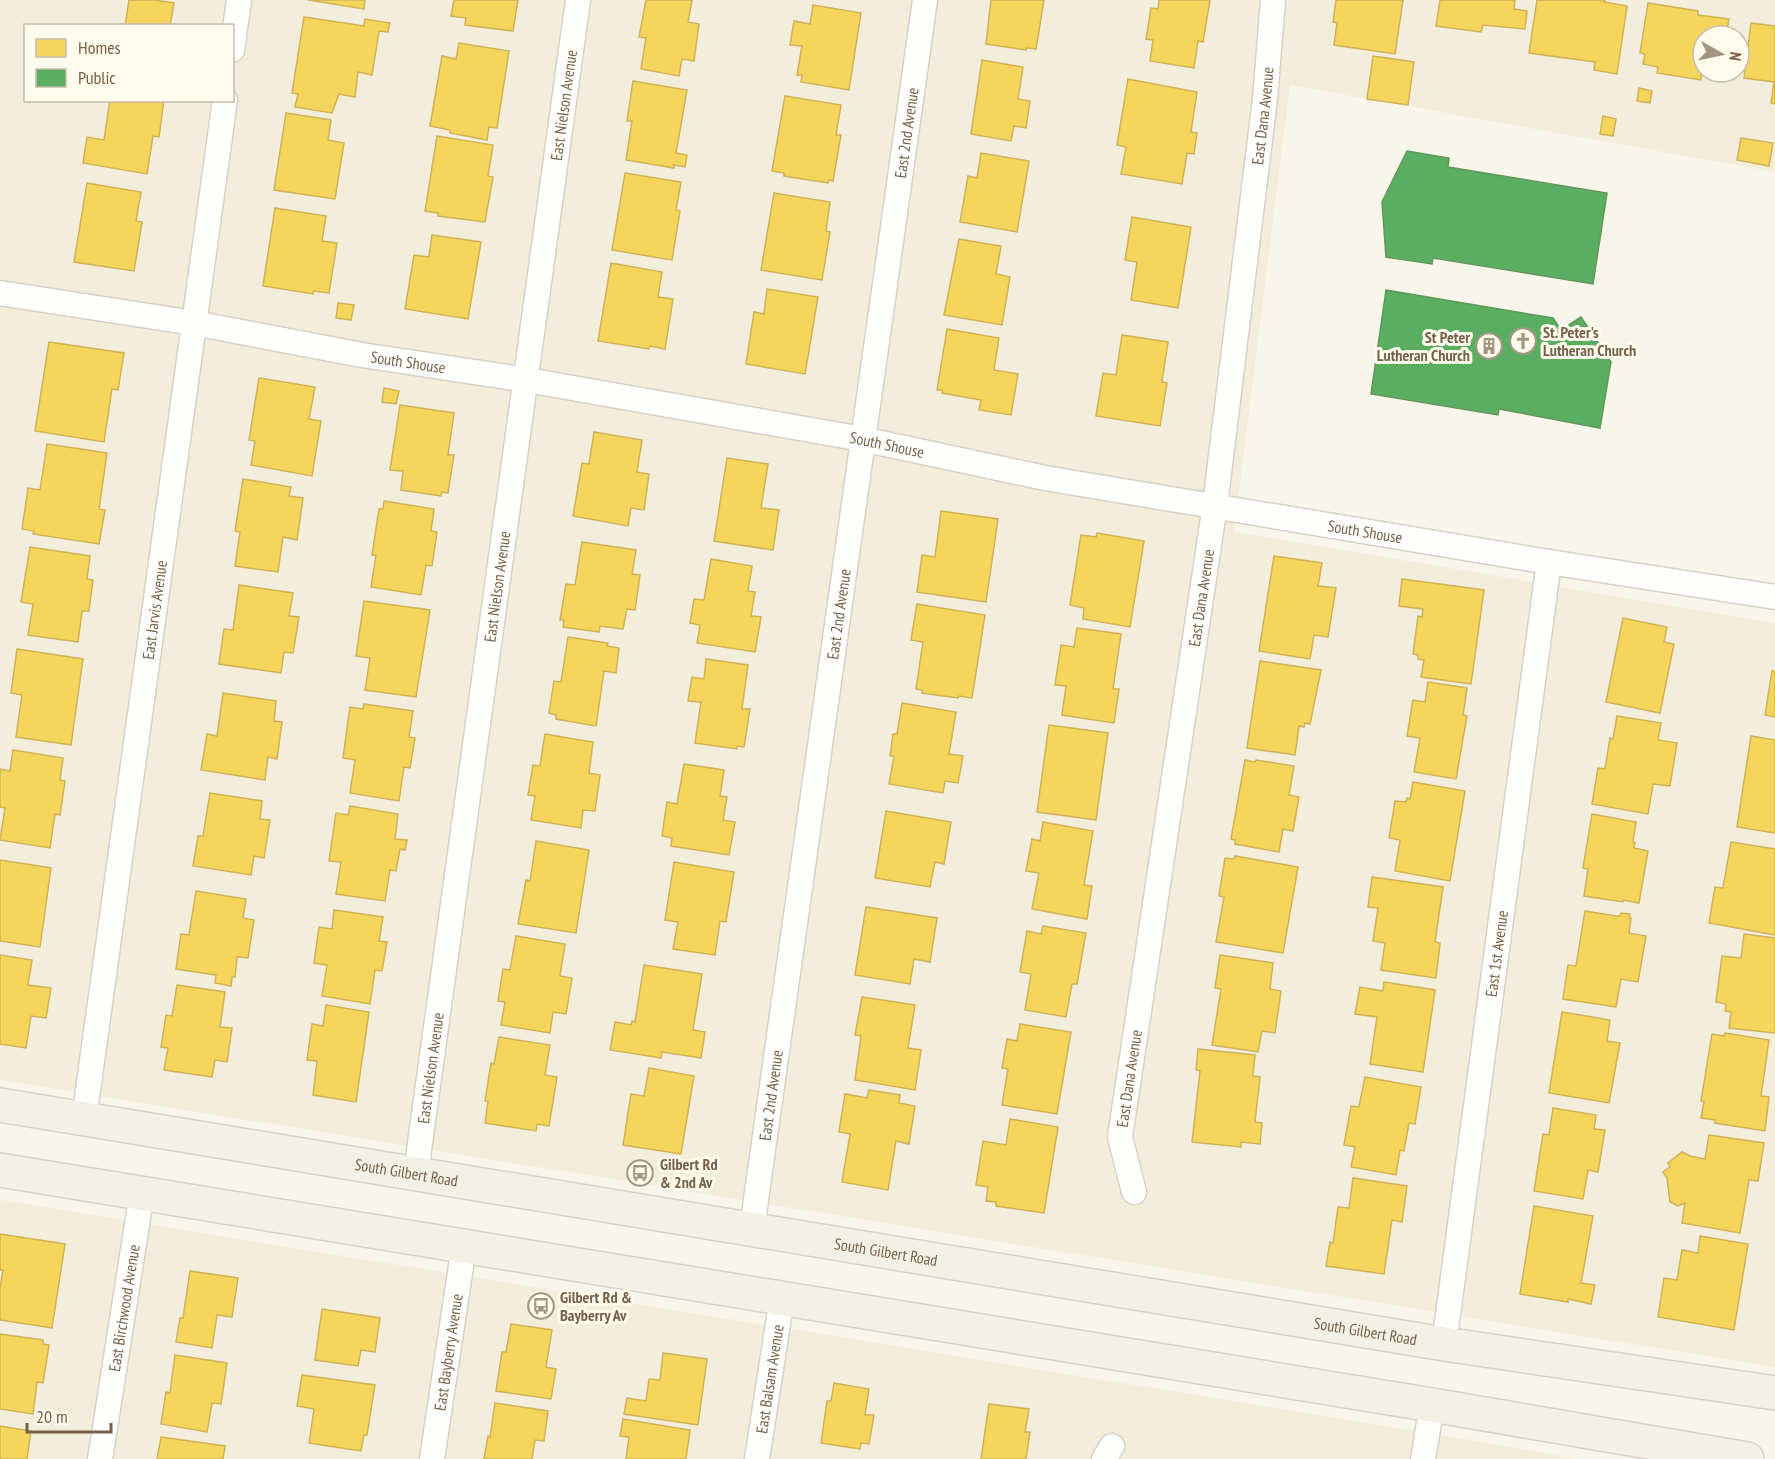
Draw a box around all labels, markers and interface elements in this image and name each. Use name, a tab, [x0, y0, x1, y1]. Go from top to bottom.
legend	[24, 24, 234, 102]
north arrow	[1691, 24, 1751, 84]
text: Homes	[78, 36, 121, 59]
street label: East Nielson Avenue	[546, 48, 581, 162]
text: N	[1725, 51, 1746, 62]
text: Public	[78, 66, 116, 89]
street label: East Dana Avenue	[1247, 66, 1278, 166]
street label: East 2nd Avenue	[890, 86, 923, 179]
place label: St. Peter's Lutheran Church	[1543, 322, 1636, 360]
church icon: St. Peter's Lutheran Church	[1508, 326, 1538, 356]
place label: St Peter Lutheran Church	[1377, 327, 1470, 365]
building icon: St Peter Lutheran Church	[1474, 331, 1504, 361]
street label: South Shouse	[369, 346, 447, 378]
street label: South Shouse	[848, 427, 926, 462]
street label: South Shouse	[1326, 515, 1404, 547]
street label: East Nielson Avenue	[479, 530, 514, 643]
street label: East Dana Avenue	[1184, 548, 1218, 648]
street label: East Jarvis Avenue	[138, 559, 171, 661]
street label: East 2nd Avenue	[822, 568, 855, 661]
street label: East 1st Avenue	[1481, 909, 1512, 998]
street label: East Nielson Avenue	[413, 1011, 448, 1125]
street label: East Dana Avenue	[1112, 1028, 1146, 1128]
street label: East 2nd Avenue	[754, 1049, 787, 1142]
street label: South Gilbert Road	[353, 1154, 460, 1191]
place label: Gilbert Rd & 2nd Av	[660, 1154, 718, 1192]
bus stop icon: Gilbert Rd & 2nd Av	[625, 1158, 655, 1188]
street label: South Gilbert Road	[833, 1233, 939, 1270]
street label: East Birchwood Avenue	[104, 1243, 144, 1373]
place label: Gilbert Rd & Bayberry Av	[560, 1287, 632, 1325]
bus stop icon: Gilbert Rd & Bayberry Av	[526, 1291, 556, 1321]
street label: East Bayberry Avenue	[429, 1292, 467, 1412]
street label: South Gilbert Road	[1312, 1313, 1419, 1349]
street label: East Balsam Avenue	[751, 1323, 788, 1435]
scale bar	[27, 1396, 111, 1434]
text: 20 m	[36, 1405, 68, 1428]

